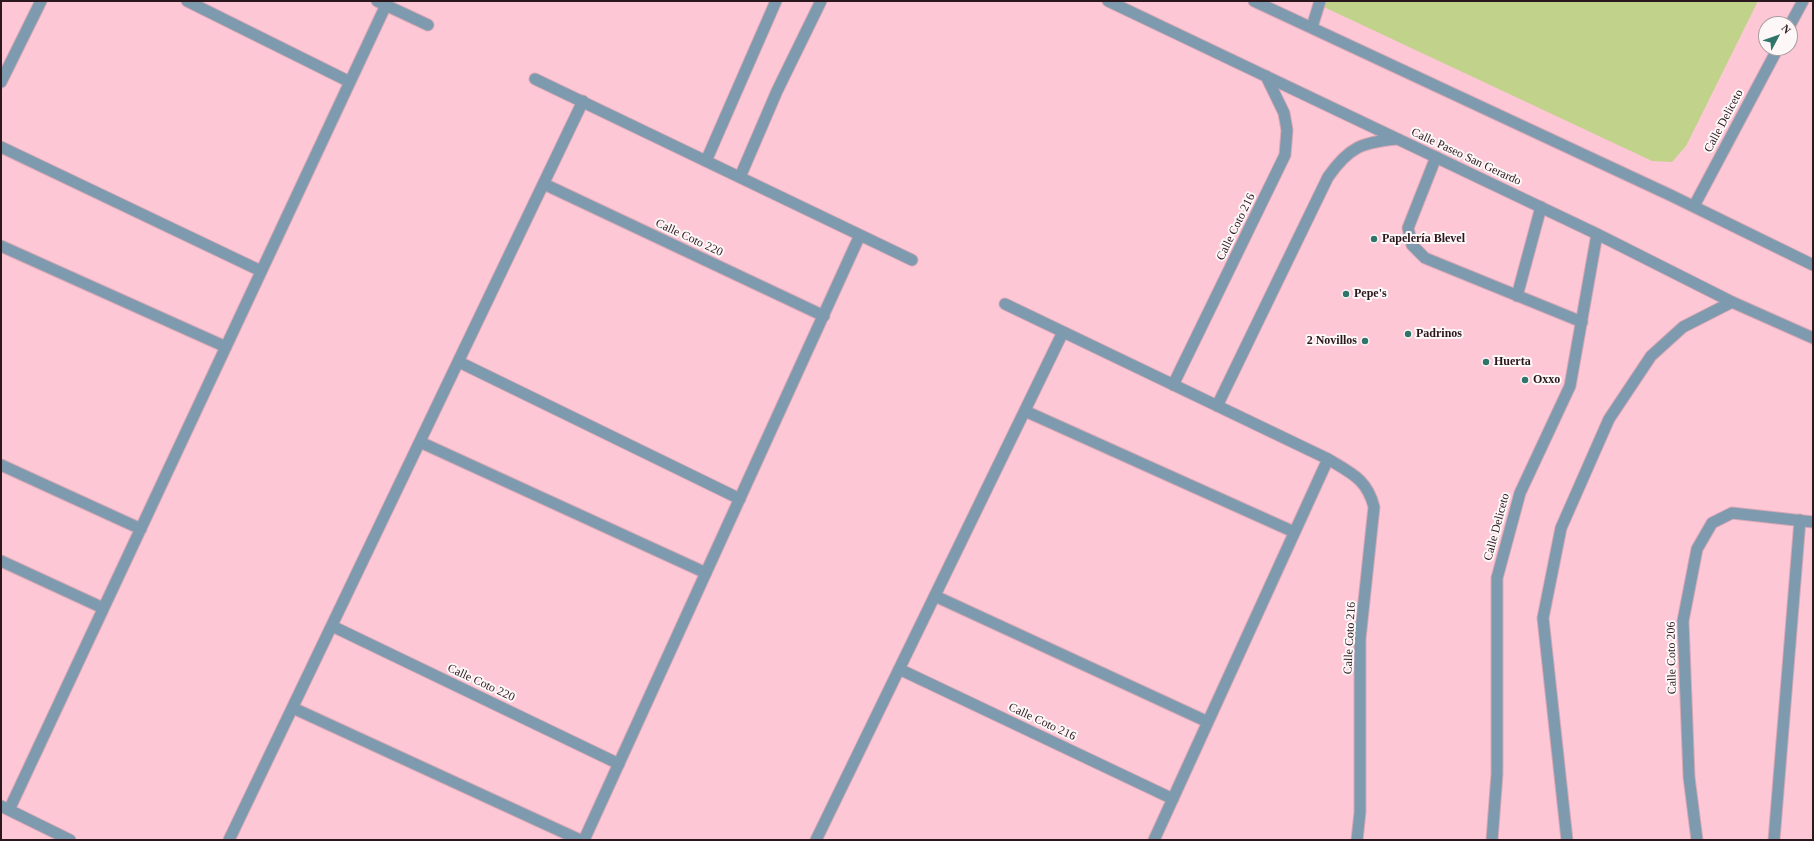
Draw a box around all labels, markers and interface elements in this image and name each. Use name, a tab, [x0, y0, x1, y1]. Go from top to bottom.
north arrow	[1758, 16, 1798, 56]
text: N	[1779, 22, 1793, 36]
street label: Calle Deliceto	[1701, 87, 1747, 155]
street label: Calle Paseo San Gerardo	[1409, 125, 1523, 189]
street label: Calle Coto 216	[1214, 191, 1258, 263]
street label: Calle Coto 220	[653, 216, 725, 260]
place label: Papelería Blevel	[1382, 232, 1465, 246]
marker: Papelería Blevel	[1369, 234, 1379, 244]
place label: Pepe's	[1354, 287, 1387, 301]
marker: Pepe's	[1341, 289, 1351, 299]
place label: Padrinos	[1416, 327, 1462, 341]
marker: Padrinos	[1403, 329, 1413, 339]
place label: 2 Novillos	[1307, 334, 1357, 348]
marker: 2 Novillos	[1360, 336, 1370, 346]
place label: Huerta	[1494, 355, 1531, 369]
marker: Huerta	[1481, 357, 1491, 367]
place label: Oxxo	[1533, 373, 1560, 387]
marker: Oxxo	[1520, 375, 1530, 385]
street label: Calle Deliceto	[1481, 492, 1513, 562]
street label: Calle Coto 216	[1341, 601, 1359, 675]
street label: Calle Coto 206	[1664, 622, 1680, 694]
street label: Calle Coto 220	[445, 661, 517, 705]
street label: Calle Coto 216	[1006, 700, 1078, 744]

